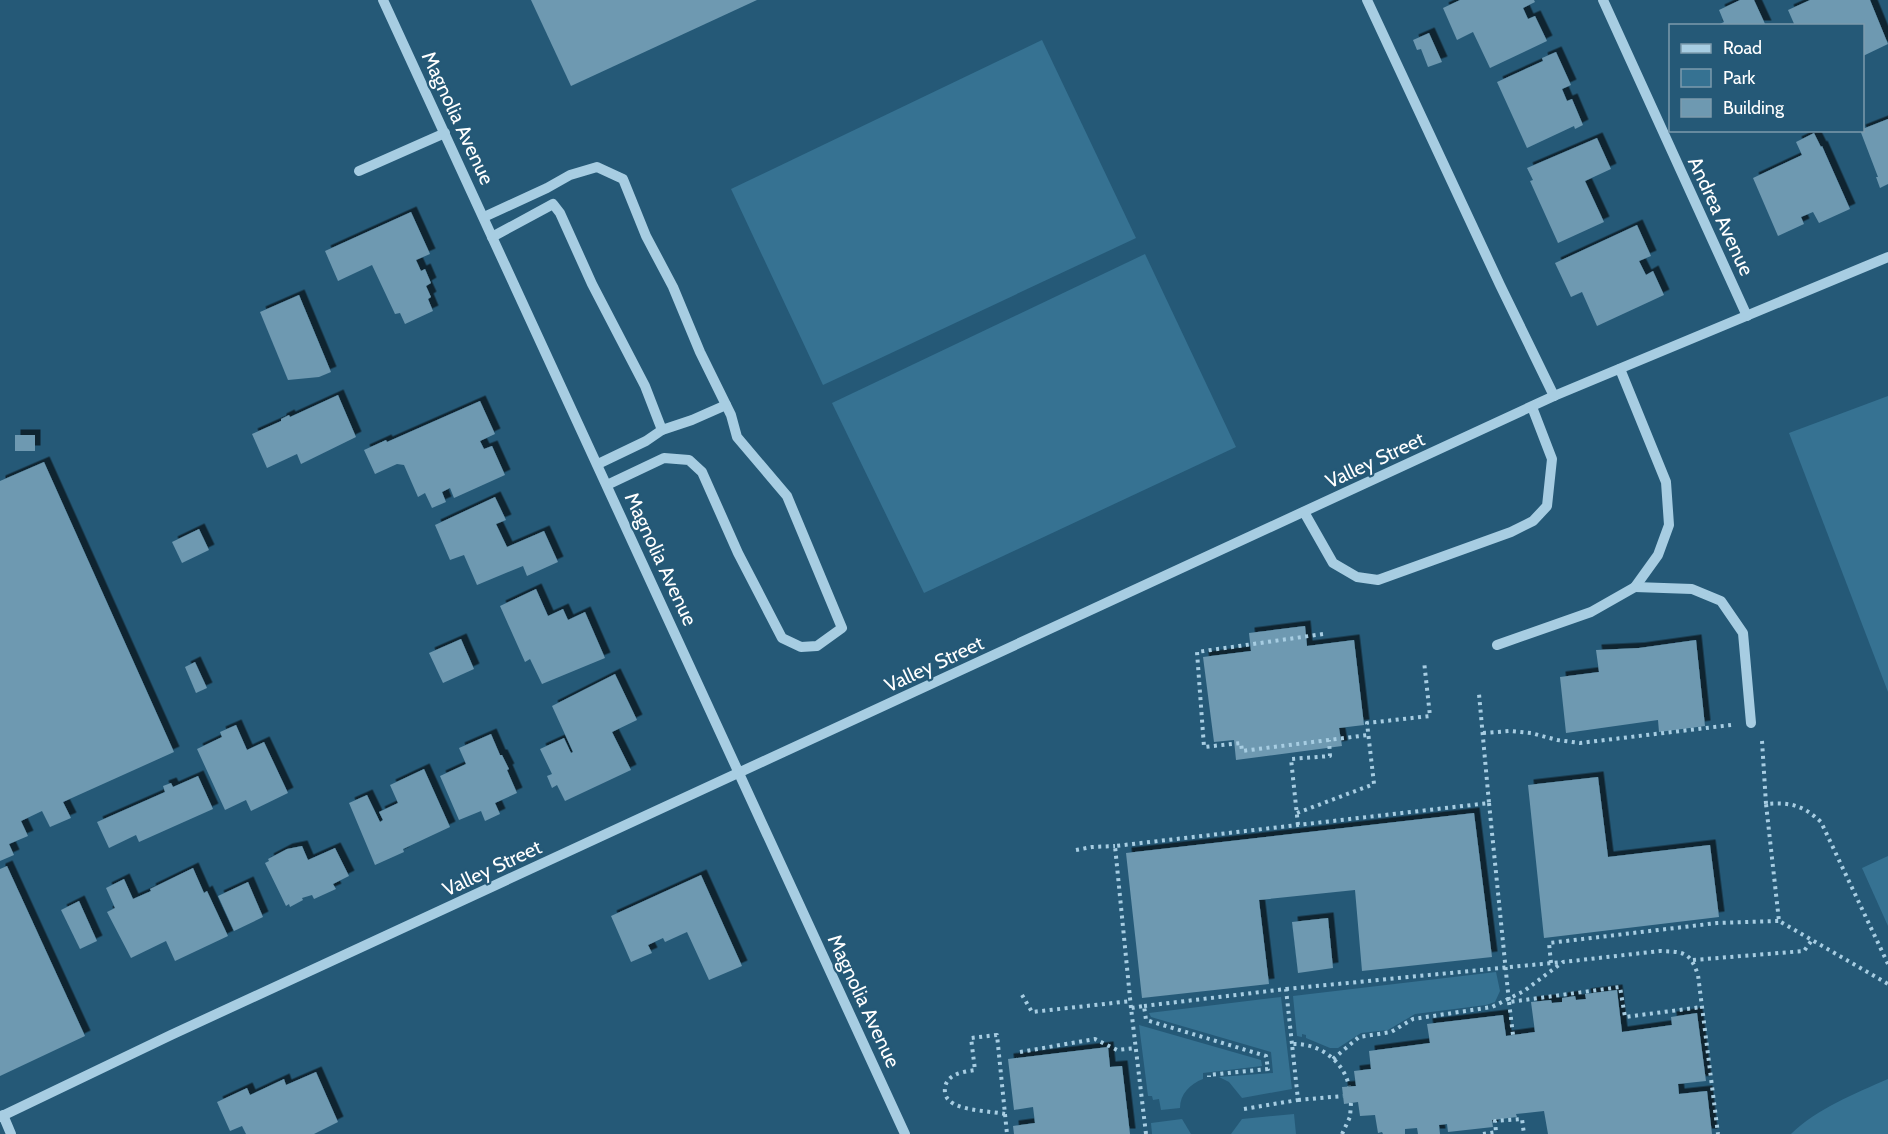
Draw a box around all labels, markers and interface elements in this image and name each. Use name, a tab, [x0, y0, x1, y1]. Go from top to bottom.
legend	[1669, 24, 1864, 132]
text: Road	[1723, 37, 1762, 59]
street label: Magnolia Avenue	[417, 48, 499, 188]
text: Park	[1723, 67, 1756, 89]
text: Building	[1723, 97, 1785, 119]
street label: Andrea Avenue	[1683, 153, 1759, 279]
street label: Valley Street	[1322, 427, 1429, 493]
street label: Magnolia Avenue	[620, 489, 702, 629]
street label: Valley Street	[881, 631, 988, 697]
street label: Valley Street	[439, 835, 546, 901]
street label: Magnolia Avenue	[823, 931, 905, 1071]

